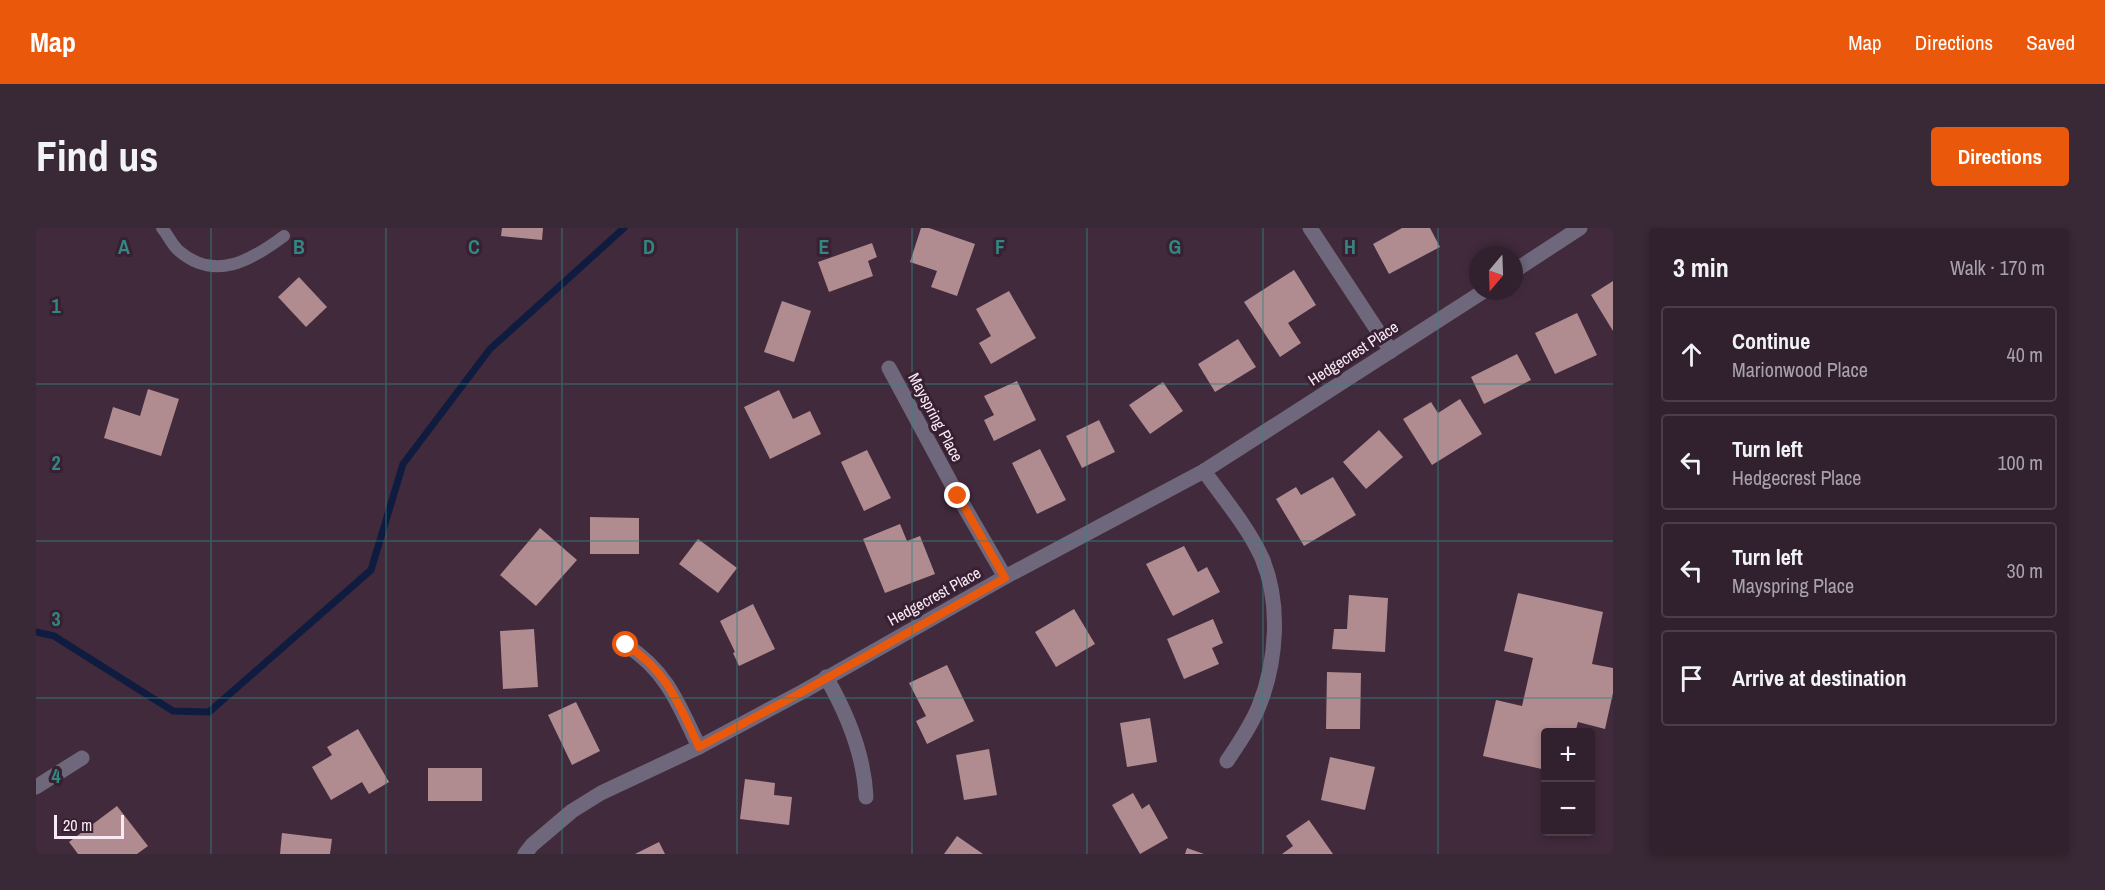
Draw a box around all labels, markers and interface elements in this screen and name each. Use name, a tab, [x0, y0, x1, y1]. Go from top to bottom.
text: Map	[30, 23, 76, 61]
text: Map	[1848, 28, 1882, 57]
text: Directions	[1915, 28, 1993, 57]
text: Saved	[2026, 28, 2075, 57]
button: Directions	[1931, 127, 2069, 186]
text: Find us	[36, 128, 158, 184]
text: A	[118, 233, 130, 260]
text: B	[293, 233, 305, 260]
text: C	[468, 233, 480, 260]
text: D	[643, 233, 655, 260]
text: E	[819, 233, 830, 260]
text: F	[995, 233, 1005, 260]
text: G	[1169, 233, 1181, 260]
text: H	[1344, 233, 1356, 260]
north arrow	[1469, 246, 1523, 300]
text: 3 min	[1673, 250, 1729, 285]
text: Walk · 170 m	[1950, 254, 2045, 281]
text: 1	[51, 292, 61, 319]
street label: Hedgecrest Place	[1304, 316, 1402, 390]
text: Continue	[1732, 326, 1810, 356]
icon: ahead	[1675, 338, 1708, 371]
text: 40 m	[2007, 341, 2043, 368]
text: Marionwood Place	[1732, 356, 1868, 383]
street label: Mayspring Place	[903, 369, 969, 465]
text: Turn left	[1732, 434, 1803, 464]
icon: left	[1675, 446, 1708, 479]
text: 2	[51, 449, 61, 476]
text: 100 m	[1997, 449, 2043, 476]
text: Hedgecrest Place	[1732, 464, 1861, 491]
route end	[944, 482, 970, 508]
text: Turn left	[1732, 542, 1803, 572]
icon: left	[1675, 554, 1708, 587]
text: 30 m	[2007, 557, 2043, 584]
street label: Hedgecrest Place	[883, 561, 985, 631]
text: Mayspring Place	[1732, 572, 1854, 599]
text: 3	[51, 605, 61, 632]
route start	[612, 631, 638, 657]
icon: arrive	[1675, 662, 1708, 695]
text: Arrive at destination	[1732, 663, 1906, 693]
map controls	[1541, 728, 1595, 836]
button: +	[1541, 728, 1595, 782]
text: 4	[51, 762, 61, 789]
button: −	[1541, 782, 1595, 836]
scale bar	[54, 812, 124, 840]
text: 20 m	[63, 814, 92, 836]

